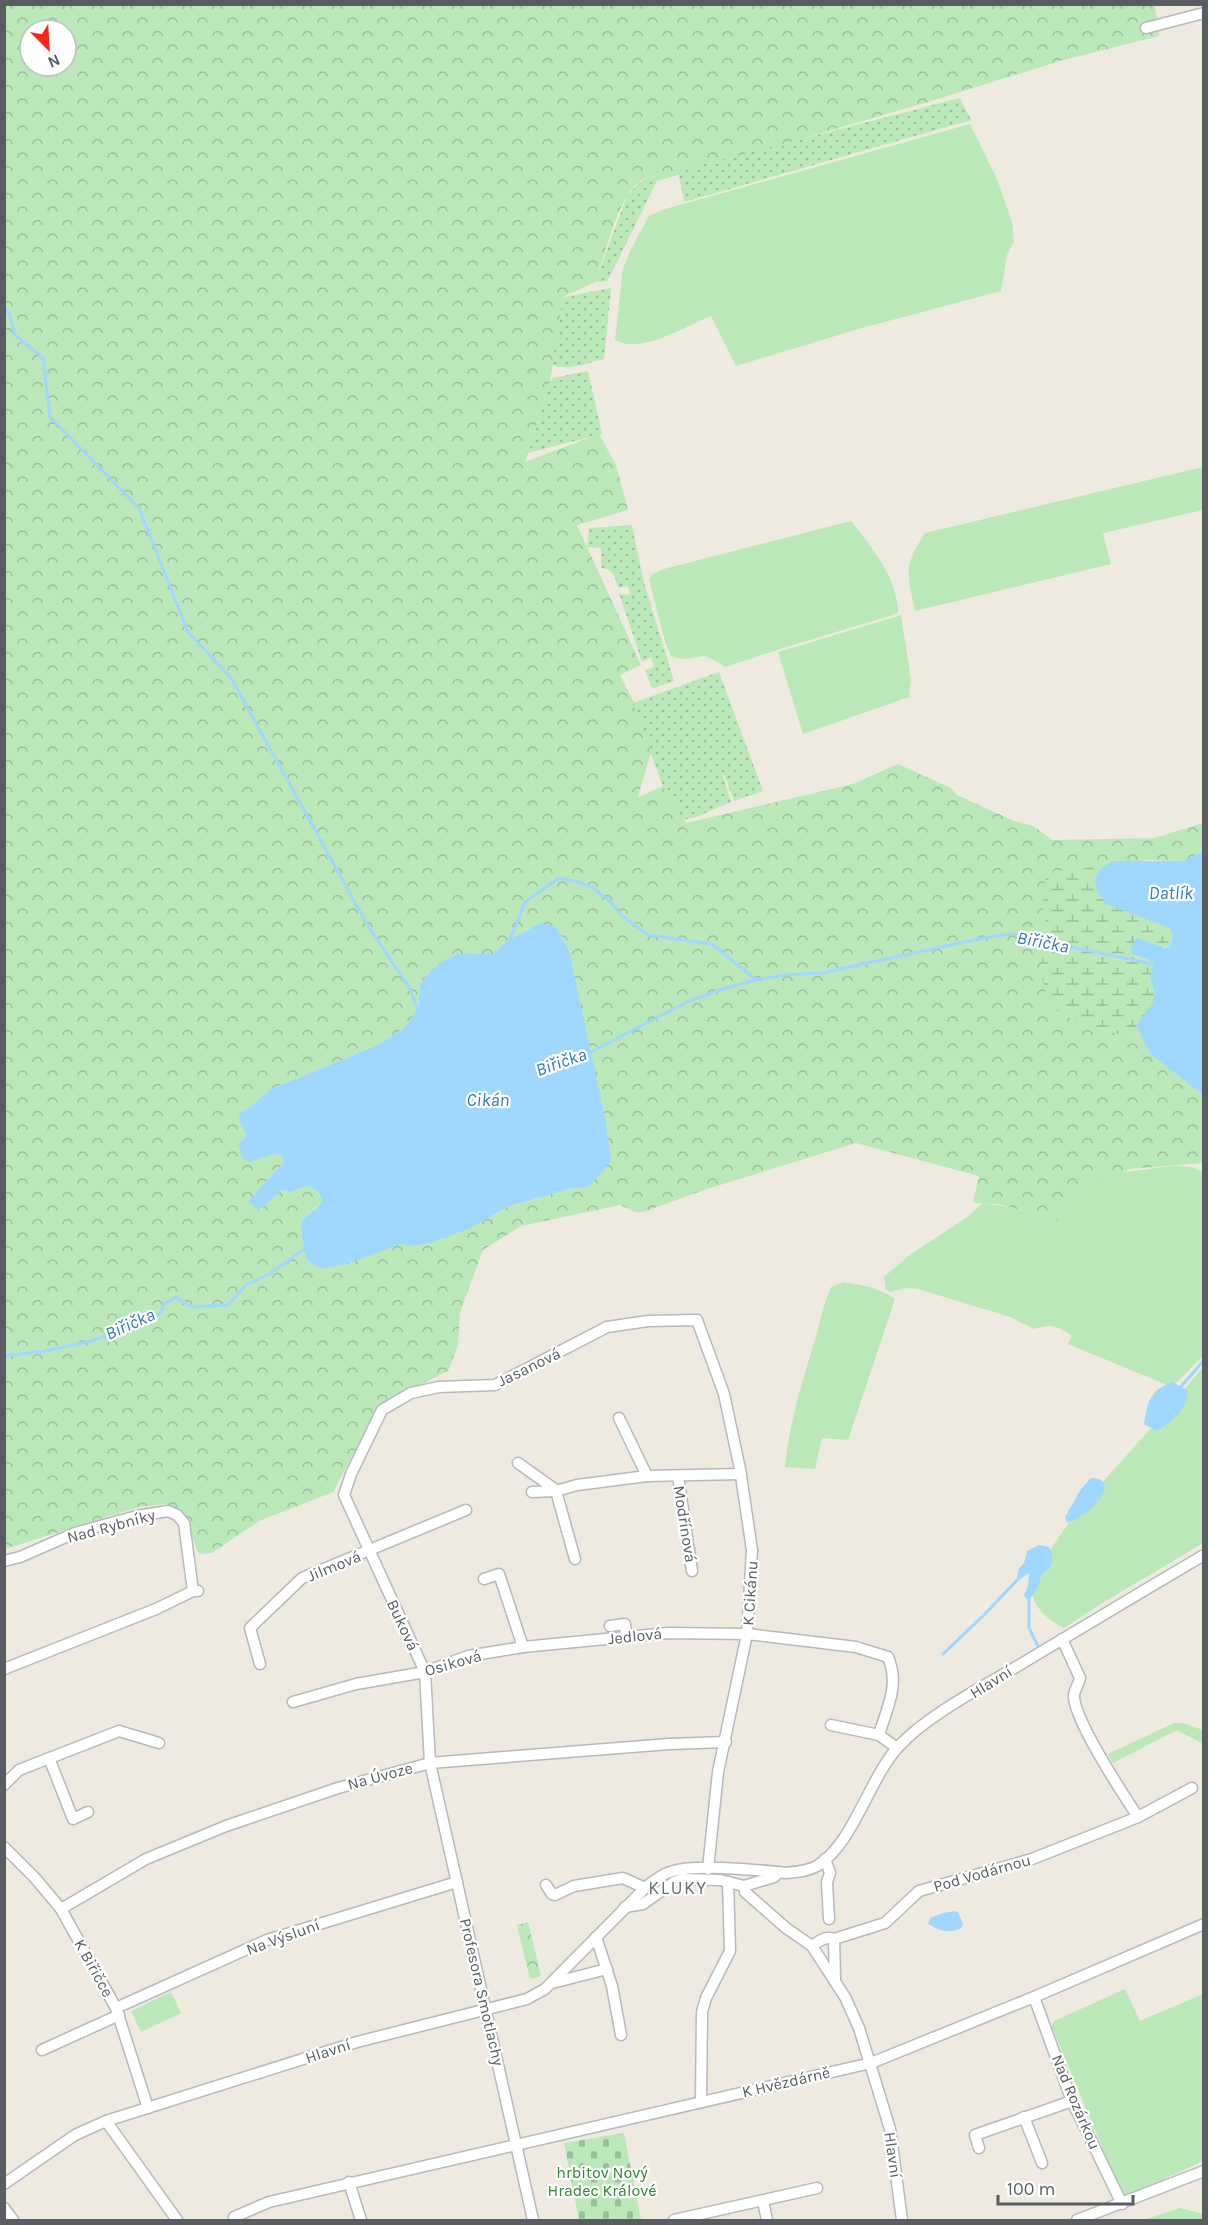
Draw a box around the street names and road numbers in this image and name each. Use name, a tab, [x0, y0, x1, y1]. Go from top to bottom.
street label: Jasanová	[494, 1344, 564, 1390]
street label: Modřínová	[670, 1484, 700, 1564]
street label: Nad Rybníky	[65, 1505, 158, 1547]
street label: Jilmová	[304, 1547, 364, 1585]
street label: K Cikánu	[738, 1560, 762, 1626]
street label: Buková	[383, 1596, 423, 1654]
street label: Jedlová	[607, 1624, 663, 1648]
street label: Osiková	[422, 1646, 484, 1680]
street label: Hlavní	[966, 1662, 1016, 1702]
street label: Na Úvoze	[345, 1758, 415, 1794]
street label: Pod Vodárnou	[931, 1850, 1033, 1896]
street label: Na Výsluní	[244, 1915, 323, 1959]
street label: Profesora Smotlachy	[456, 1916, 508, 2068]
street label: K Biřičce	[70, 1936, 118, 2000]
street label: Hlavní	[303, 2035, 353, 2067]
street label: Nad Rozárkou	[1047, 2052, 1105, 2152]
street label: K Hvězdárně	[740, 2063, 832, 2101]
street label: Hlavní	[880, 2131, 906, 2180]

